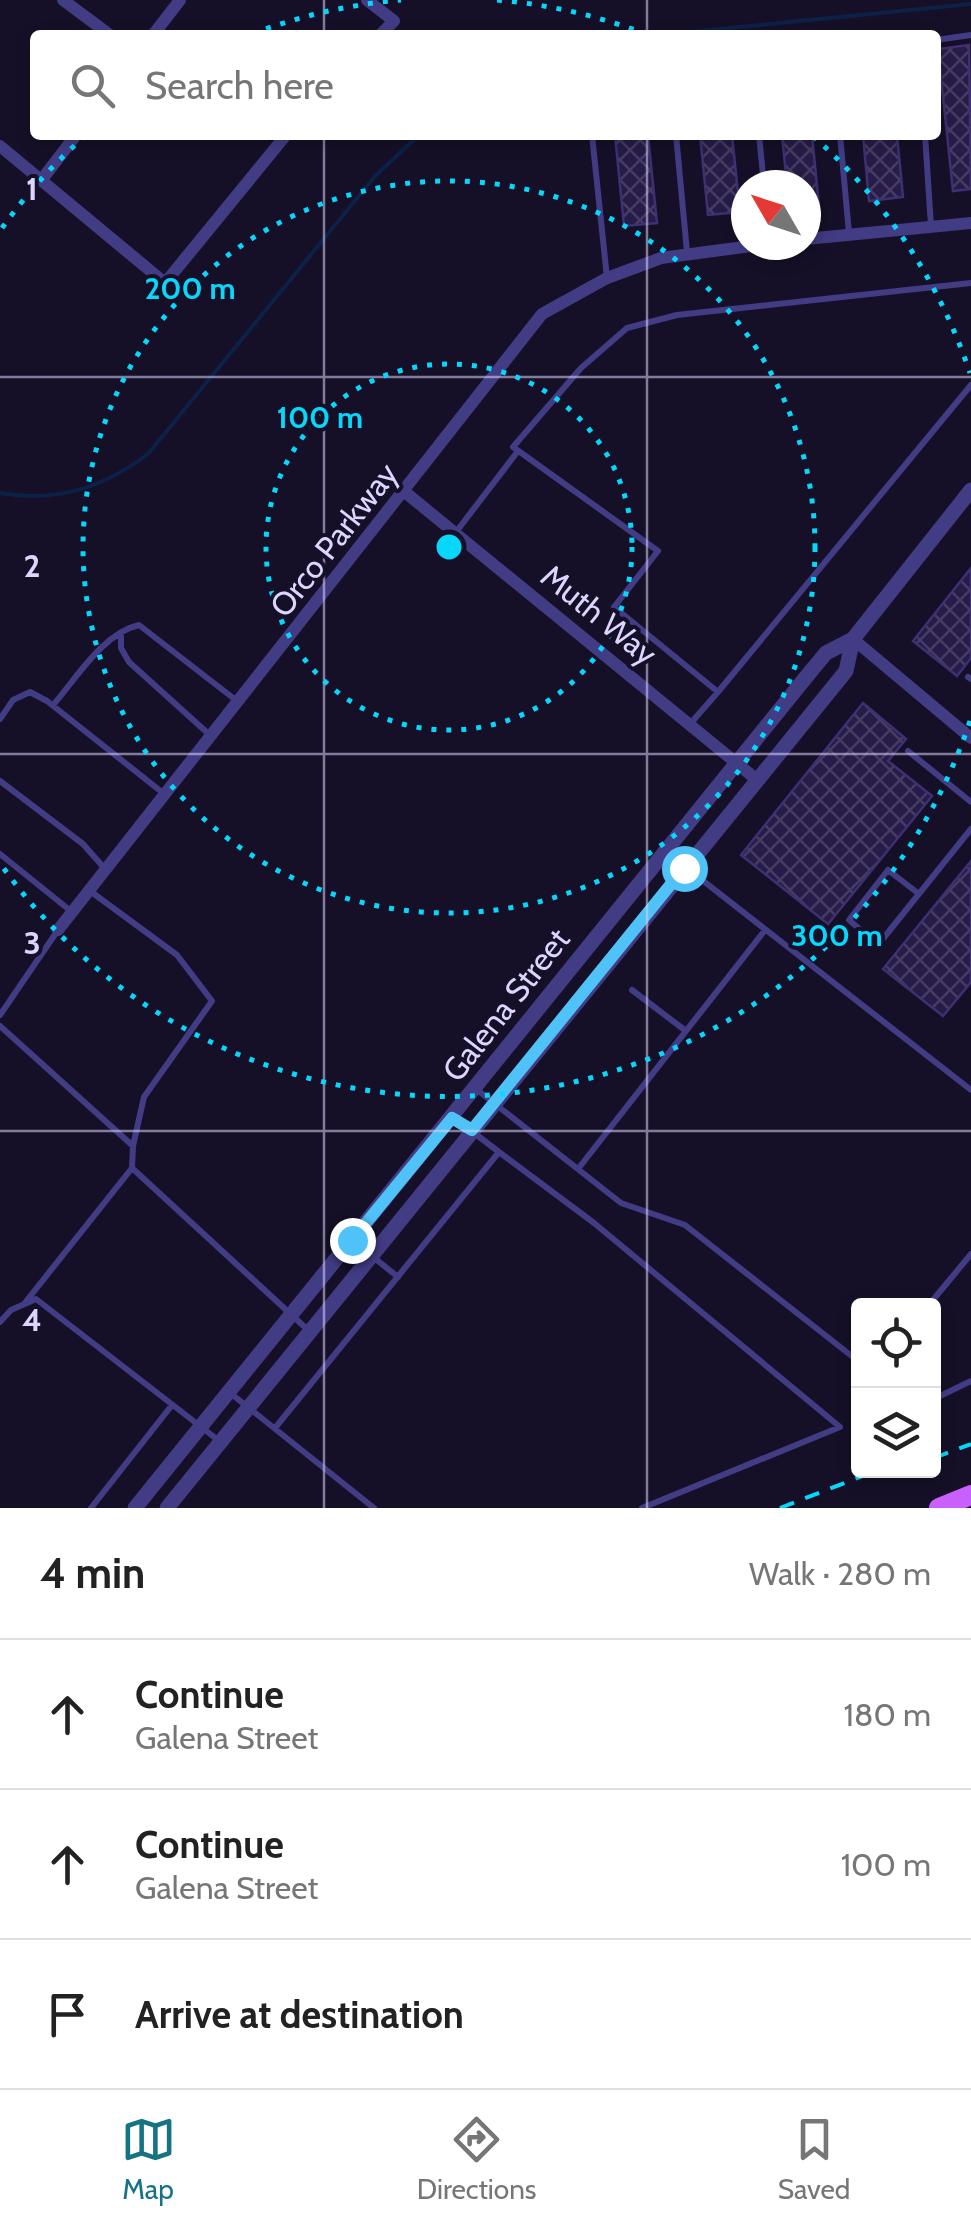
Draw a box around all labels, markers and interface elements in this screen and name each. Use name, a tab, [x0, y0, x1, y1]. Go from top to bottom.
search box	[30, 30, 941, 140]
icon: search	[65, 58, 120, 113]
text: Search here	[145, 62, 334, 109]
text: 1	[26, 169, 38, 208]
north arrow	[731, 170, 821, 260]
text: 200 m	[144, 270, 236, 307]
text: 100 m	[277, 399, 363, 436]
street label: Orco Parkway	[261, 455, 406, 625]
centre of rings	[431, 529, 467, 565]
text: 2	[24, 546, 40, 585]
street label: Muth Way	[534, 556, 665, 673]
route start	[662, 846, 708, 892]
text: 300 m	[791, 917, 883, 954]
street label: Galena Street	[434, 920, 578, 1089]
text: 3	[23, 923, 41, 962]
route end	[330, 1218, 376, 1264]
map controls	[851, 1298, 941, 1478]
button: locate	[851, 1298, 941, 1388]
text: 4	[22, 1300, 42, 1339]
button: layers	[851, 1388, 941, 1478]
text: 4 min	[40, 1547, 145, 1599]
text: Walk · 280 m	[749, 1554, 931, 1593]
text: Continue	[135, 1671, 284, 1718]
icon: ahead	[40, 1687, 95, 1742]
text: 180 m	[844, 1695, 931, 1734]
text: Galena Street	[135, 1718, 318, 1757]
text: Continue	[135, 1821, 284, 1868]
icon: ahead	[40, 1837, 95, 1892]
text: 100 m	[841, 1845, 931, 1884]
text: Galena Street	[135, 1868, 318, 1907]
icon: arrive	[40, 1987, 95, 2042]
text: Arrive at destination	[135, 1991, 464, 2038]
tab: Map	[121, 2112, 176, 2206]
tab: Directions	[417, 2112, 536, 2206]
tab: Saved	[778, 2112, 850, 2206]

